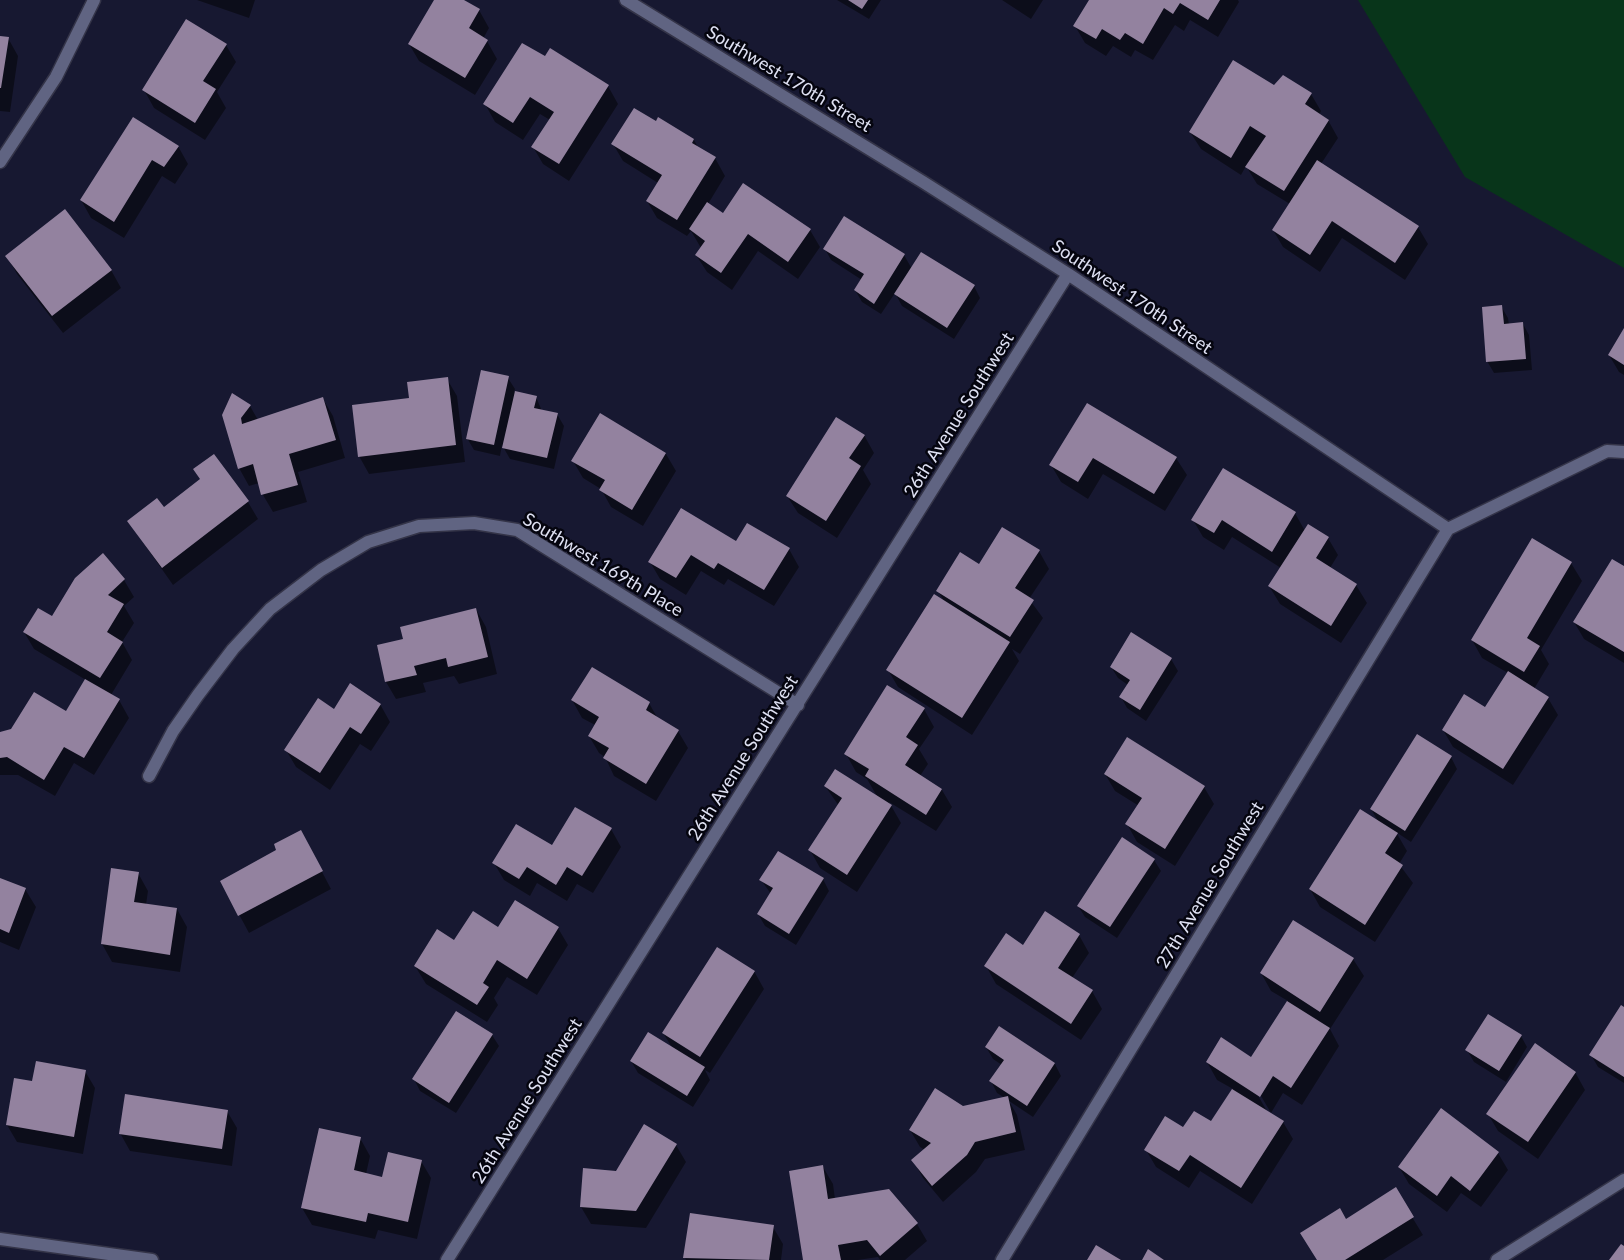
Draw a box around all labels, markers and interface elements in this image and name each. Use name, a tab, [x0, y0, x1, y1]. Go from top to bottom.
street label: Southwest 170th Street	[703, 21, 875, 137]
street label: Southwest 170th Street	[1048, 235, 1216, 359]
street label: 26th Avenue Southwest	[899, 329, 1019, 501]
street label: Southwest 169th Place	[519, 509, 687, 621]
street label: 26th Avenue Southwest	[683, 672, 803, 844]
street label: 27th Avenue Southwest	[1152, 798, 1268, 972]
street label: 26th Avenue Southwest	[467, 1015, 587, 1187]

